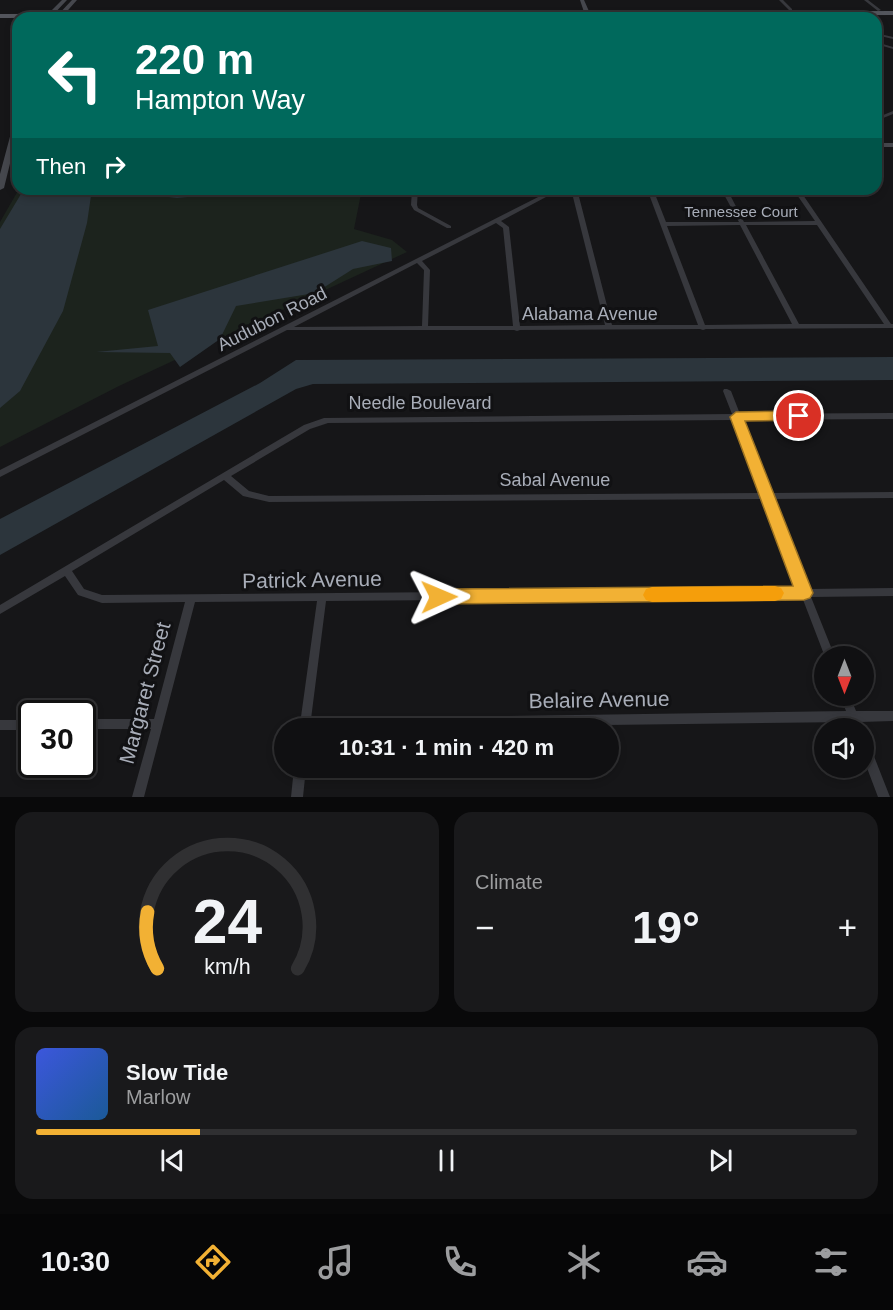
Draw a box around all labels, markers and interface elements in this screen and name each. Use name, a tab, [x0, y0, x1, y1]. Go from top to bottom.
icon: left	[36, 36, 114, 114]
text: 220 m	[135, 36, 254, 83]
text: Hampton Way	[135, 85, 305, 115]
icon: right	[98, 150, 131, 183]
text: Then	[36, 154, 86, 179]
street label: Tennessee Court	[684, 203, 799, 220]
street label: Audubon Road	[214, 283, 330, 355]
street label: Alabama Avenue	[522, 304, 658, 324]
pin	[773, 390, 824, 441]
street label: Needle Boulevard	[348, 393, 492, 413]
icon: arrive	[782, 399, 815, 432]
street label: Sabal Avenue	[500, 470, 610, 490]
position arrow	[407, 565, 471, 629]
street label: Patrick Avenue	[242, 567, 382, 592]
street label: Margaret Street	[115, 619, 175, 766]
north arrow	[814, 646, 874, 706]
map controls	[814, 646, 874, 778]
street label: Belaire Avenue	[528, 687, 670, 712]
speed limit sign: 30	[18, 700, 96, 778]
button: sound	[814, 718, 874, 778]
text: 10:31 · 1 min · 420 m	[339, 735, 554, 760]
text: Climate	[475, 871, 543, 893]
text: 24	[192, 887, 262, 956]
text: 19°	[632, 902, 700, 953]
text: −	[475, 909, 494, 946]
text: +	[838, 909, 857, 946]
text: km/h	[204, 955, 250, 979]
text: Slow Tide	[126, 1060, 228, 1085]
text: Marlow	[126, 1086, 190, 1108]
icon: previous	[156, 1144, 189, 1177]
icon: pause	[430, 1144, 463, 1177]
icon: next	[704, 1144, 737, 1177]
icon: directions	[192, 1241, 234, 1283]
icon: music	[315, 1241, 357, 1283]
icon: phone	[439, 1241, 481, 1283]
icon: climate	[563, 1241, 605, 1283]
icon: car	[686, 1241, 728, 1283]
icon: filters	[810, 1241, 852, 1283]
text: 10:30	[41, 1247, 110, 1277]

